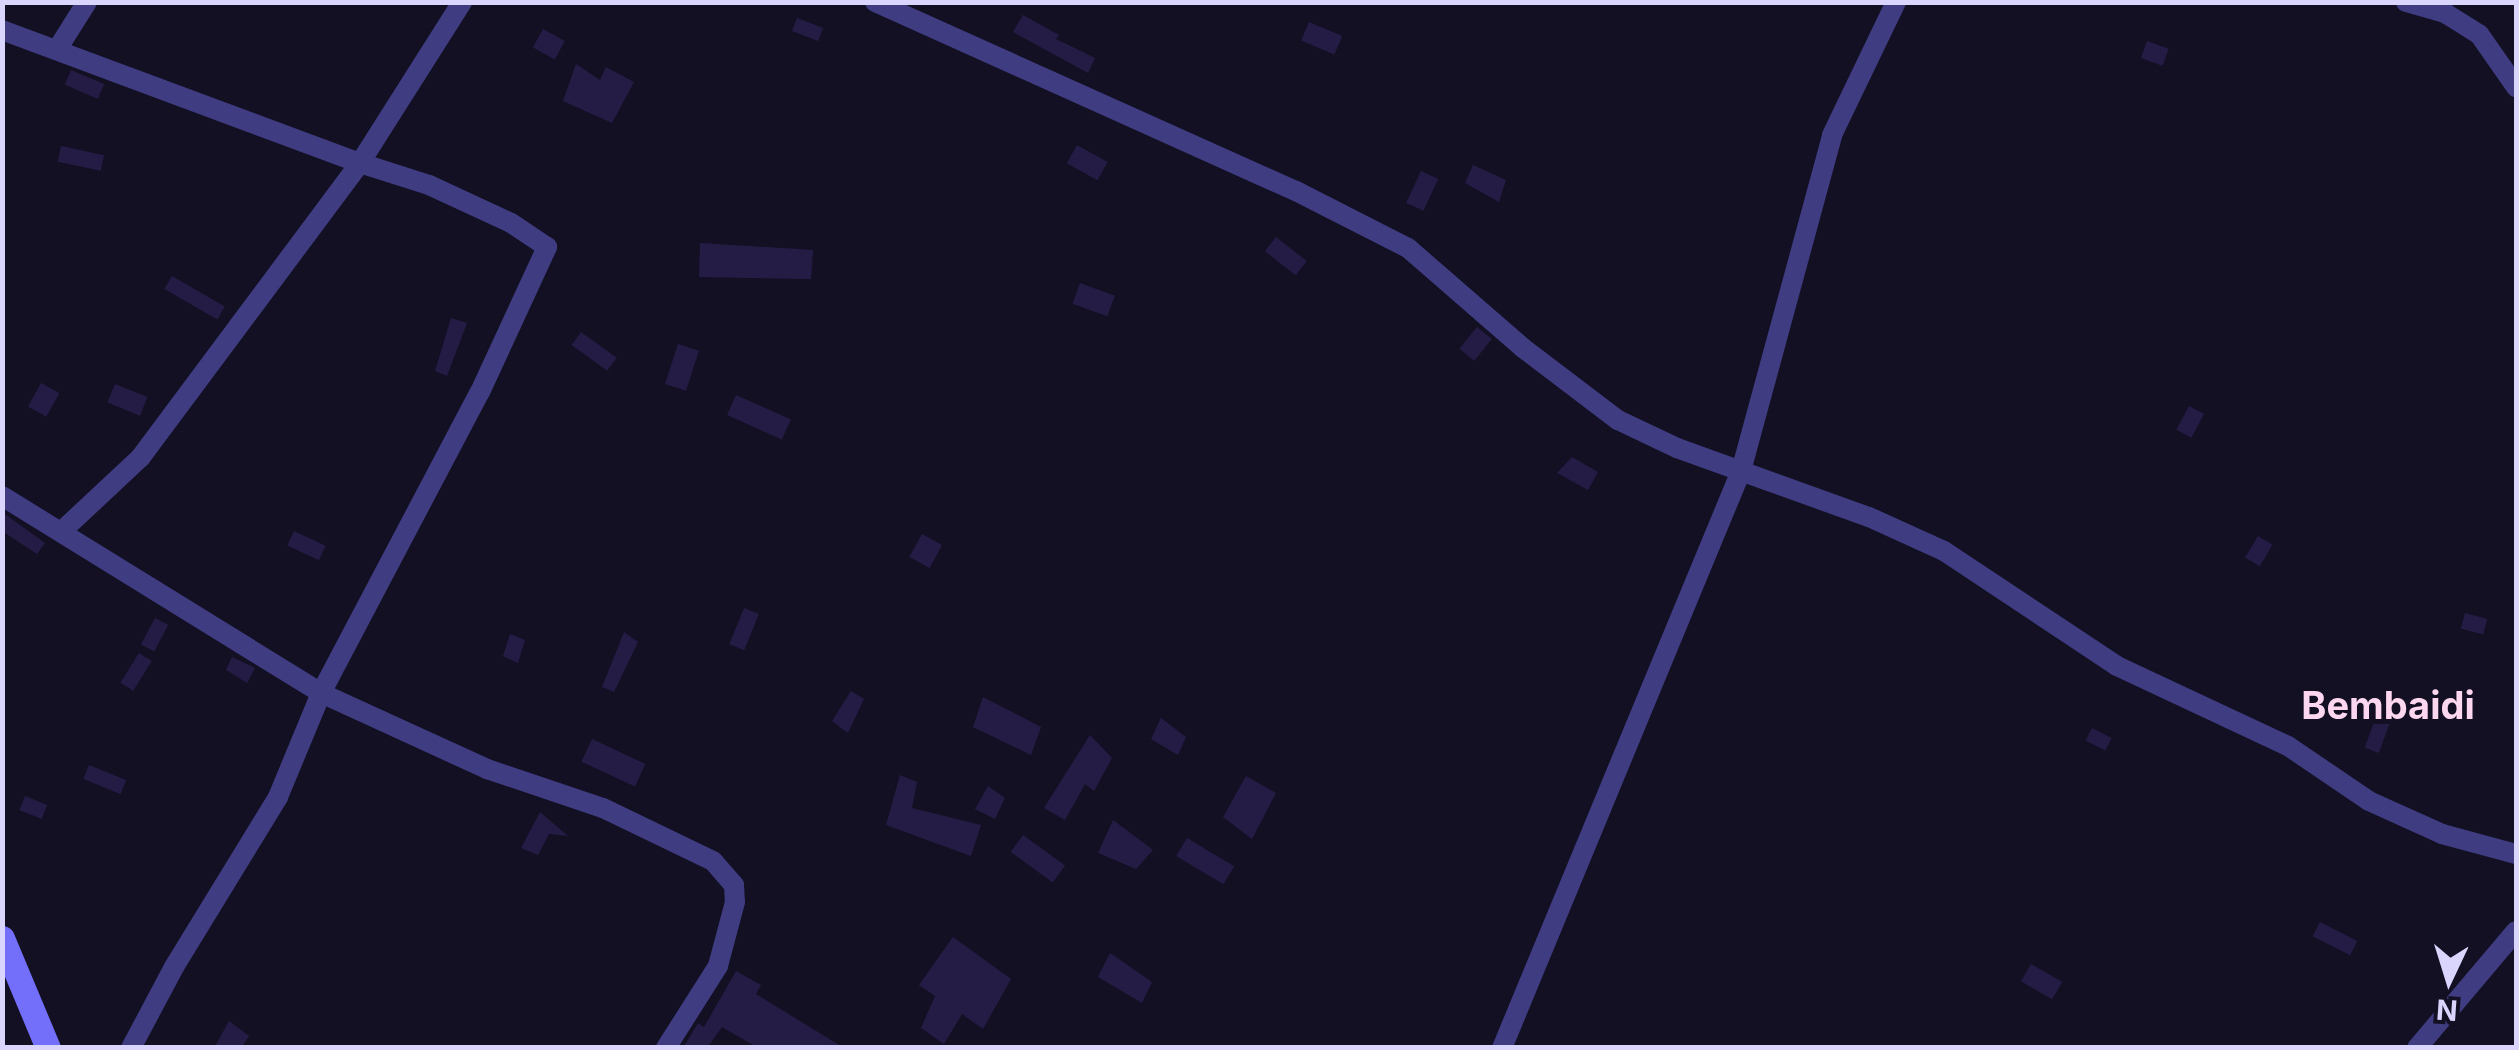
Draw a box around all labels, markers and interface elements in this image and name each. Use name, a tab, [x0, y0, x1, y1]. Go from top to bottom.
district label: Bembaidi	[2301, 683, 2475, 729]
north arrow	[2399, 930, 2499, 1030]
text: N	[2435, 992, 2459, 1028]

